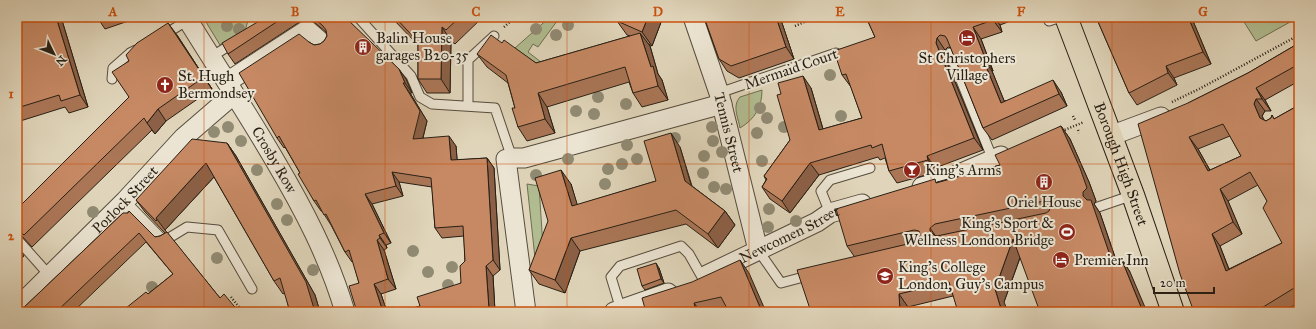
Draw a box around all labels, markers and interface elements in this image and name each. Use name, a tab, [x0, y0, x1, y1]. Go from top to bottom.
text: A	[108, 4, 118, 20]
text: B	[291, 4, 300, 20]
text: C	[472, 4, 481, 20]
text: D	[653, 4, 663, 20]
text: E	[835, 4, 845, 20]
text: F	[1017, 4, 1026, 20]
text: G	[1198, 4, 1208, 20]
hotel icon: St Christophers Village	[957, 28, 977, 48]
place label: Balin House garages B20-35	[376, 29, 468, 64]
north arrow	[34, 34, 74, 74]
building icon: Balin House garages B20-35	[353, 37, 373, 57]
street label: Mermaid Court	[742, 44, 841, 93]
place label: St Christophers Village	[919, 49, 1015, 84]
text: N	[53, 53, 69, 69]
place label: St. Hugh Bermondsey	[178, 67, 255, 102]
church icon: St. Hugh Bermondsey	[155, 75, 175, 95]
text: 1	[8, 86, 14, 102]
street label: Tennis Street	[710, 91, 748, 175]
street label: Borough High Street	[1090, 100, 1152, 229]
street label: Crosby Row	[248, 123, 301, 197]
bar icon: King's Arms	[902, 160, 922, 180]
place label: King's Arms	[925, 161, 1001, 179]
street label: Porlock Street	[88, 162, 162, 237]
building icon: Oriel House	[1034, 172, 1054, 192]
place label: Oriel House	[1007, 193, 1081, 211]
street label: Newcomen Street	[736, 202, 842, 267]
place label: King’s Sport & Wellness London Bridge	[904, 214, 1054, 249]
sports icon: King’s Sport & Wellness London Bridge	[1057, 222, 1077, 242]
text: 2	[8, 228, 15, 244]
hotel icon: Premier Inn	[1051, 250, 1071, 270]
place label: Premier Inn	[1074, 251, 1149, 269]
place label: King's College London, Guy's Campus	[898, 258, 1044, 293]
school or university icon: King's College London, Guy's Campus	[875, 266, 895, 286]
scale bar	[1154, 269, 1214, 295]
text: 20 m	[1160, 276, 1186, 290]

